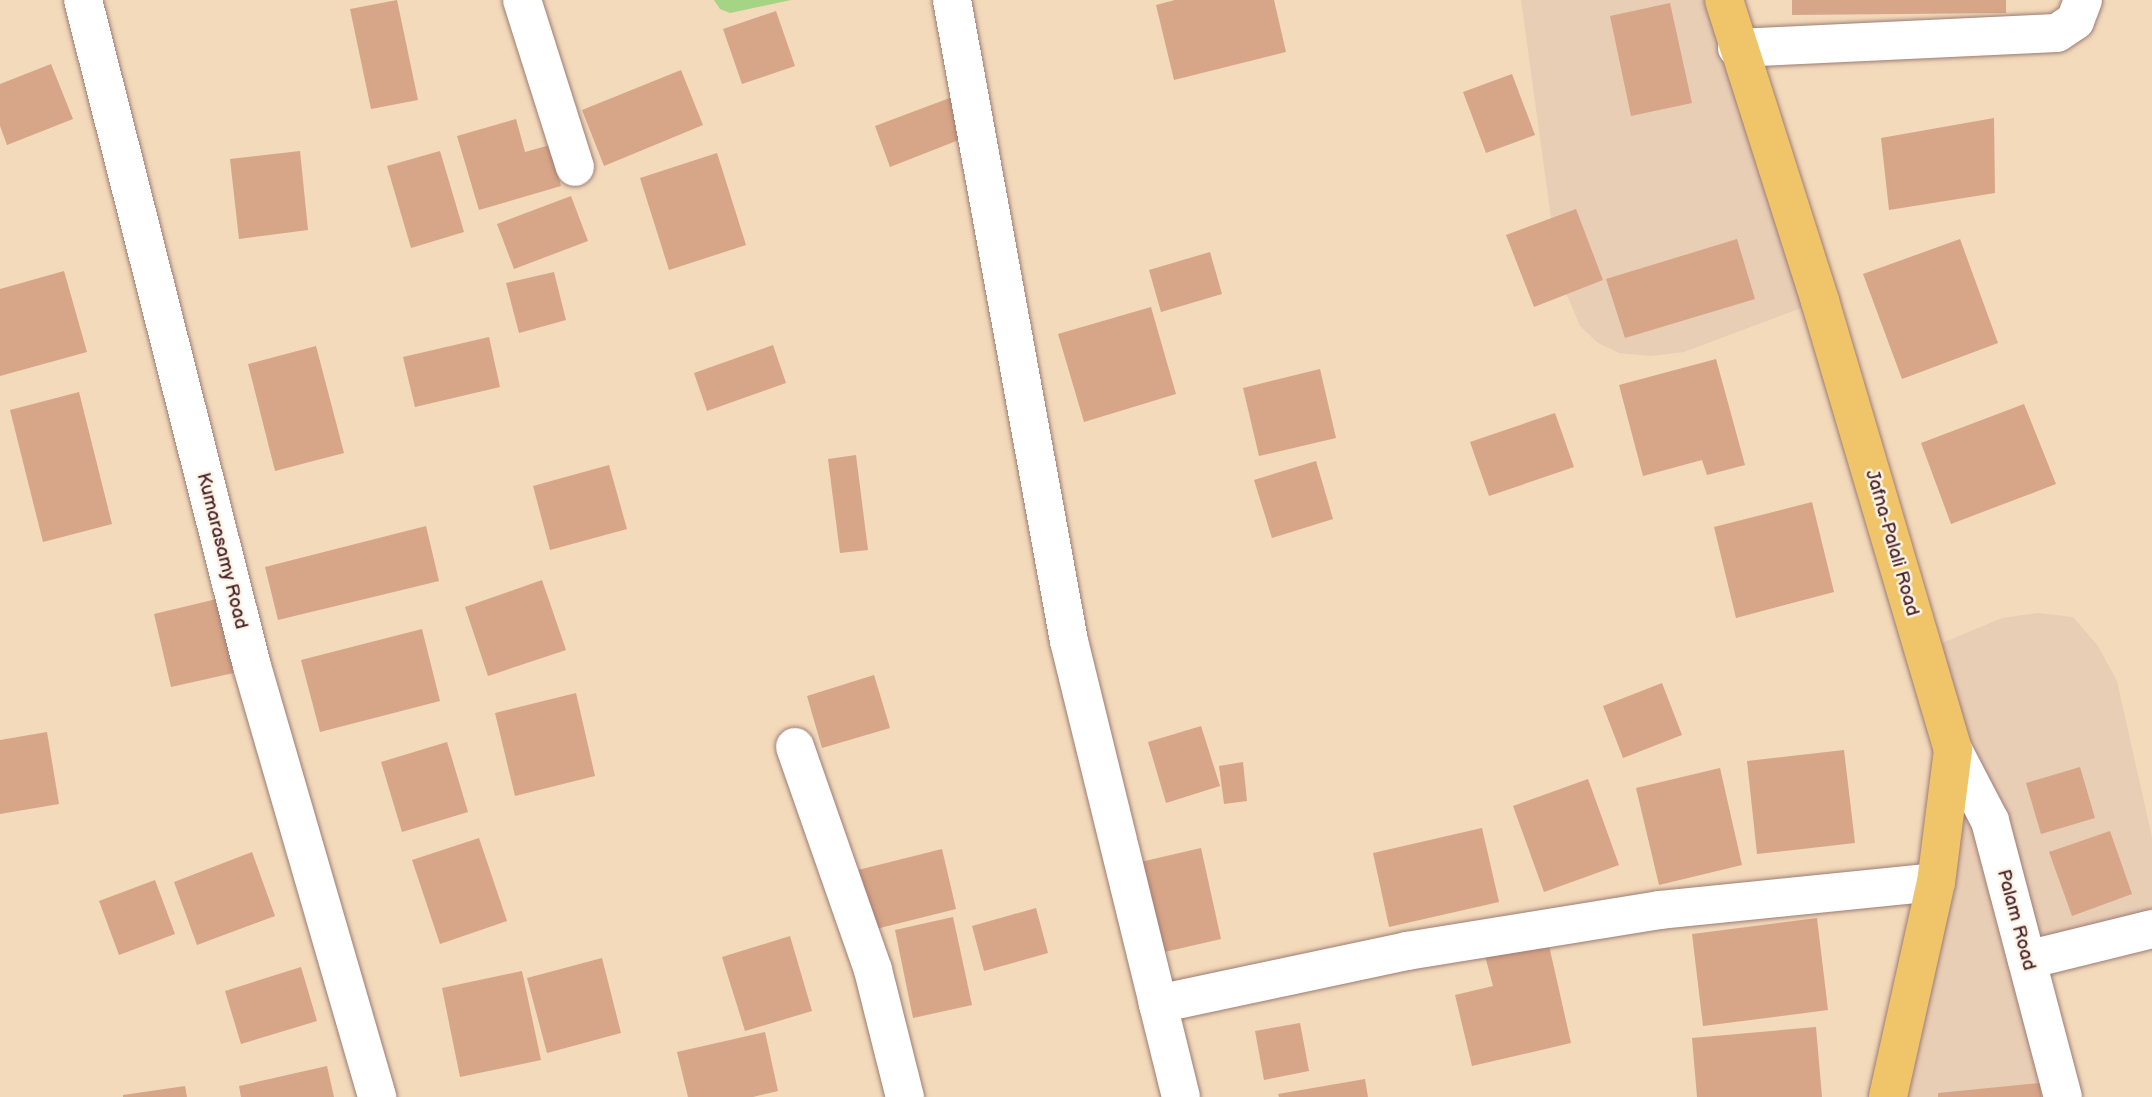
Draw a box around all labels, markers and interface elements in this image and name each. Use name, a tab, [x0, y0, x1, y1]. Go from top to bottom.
street label: Jafna-Palali Road	[1860, 467, 1924, 619]
street label: Kumarasamy Road	[191, 470, 253, 632]
street label: Palam Road	[1992, 867, 2040, 973]

